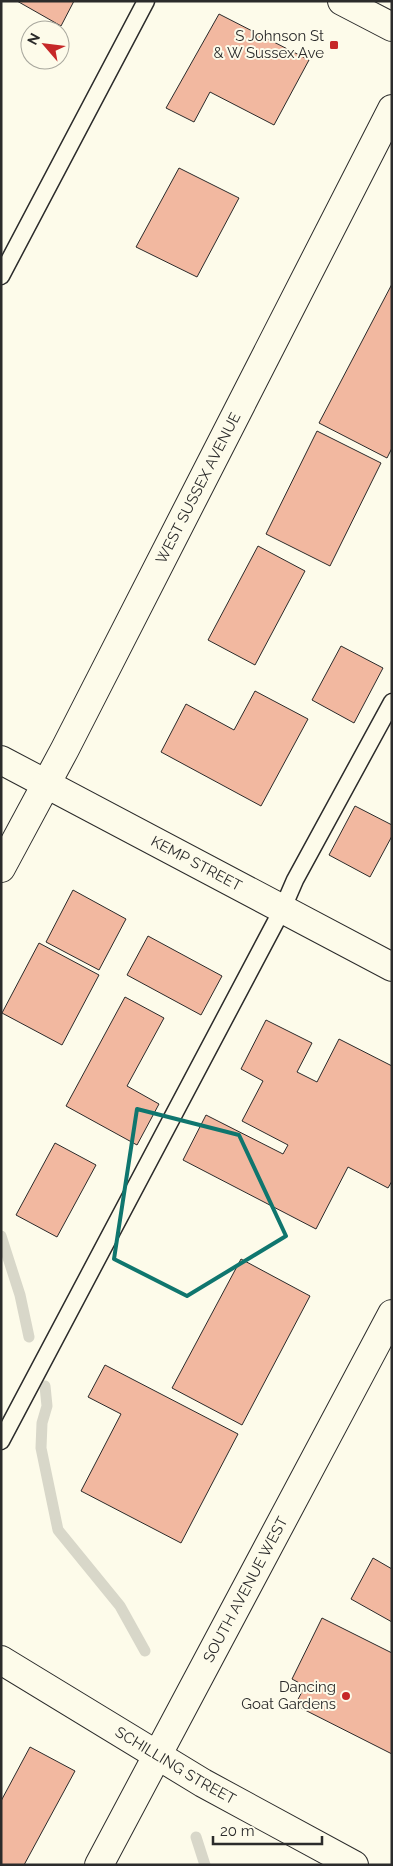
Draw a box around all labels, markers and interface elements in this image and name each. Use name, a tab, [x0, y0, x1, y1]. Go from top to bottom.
north arrow	[20, 20, 70, 70]
place label: S Johnson St & W Sussex Ave	[214, 27, 324, 62]
text: N	[24, 30, 43, 47]
marker: S Johnson St & W Sussex Ave	[328, 39, 340, 51]
street label: WEST SUSSEX AVENUE	[152, 409, 244, 567]
street label: KEMP STREET	[148, 832, 245, 895]
street label: SOUTH AVENUE WEST	[199, 1514, 292, 1665]
place label: Dancing Goat Gardens	[241, 1678, 336, 1713]
marker: Dancing Goat Gardens	[340, 1690, 352, 1702]
street label: SCHILLING STREET	[112, 1723, 239, 1808]
scale bar	[213, 1814, 322, 1846]
text: 20 m	[220, 1822, 255, 1840]

